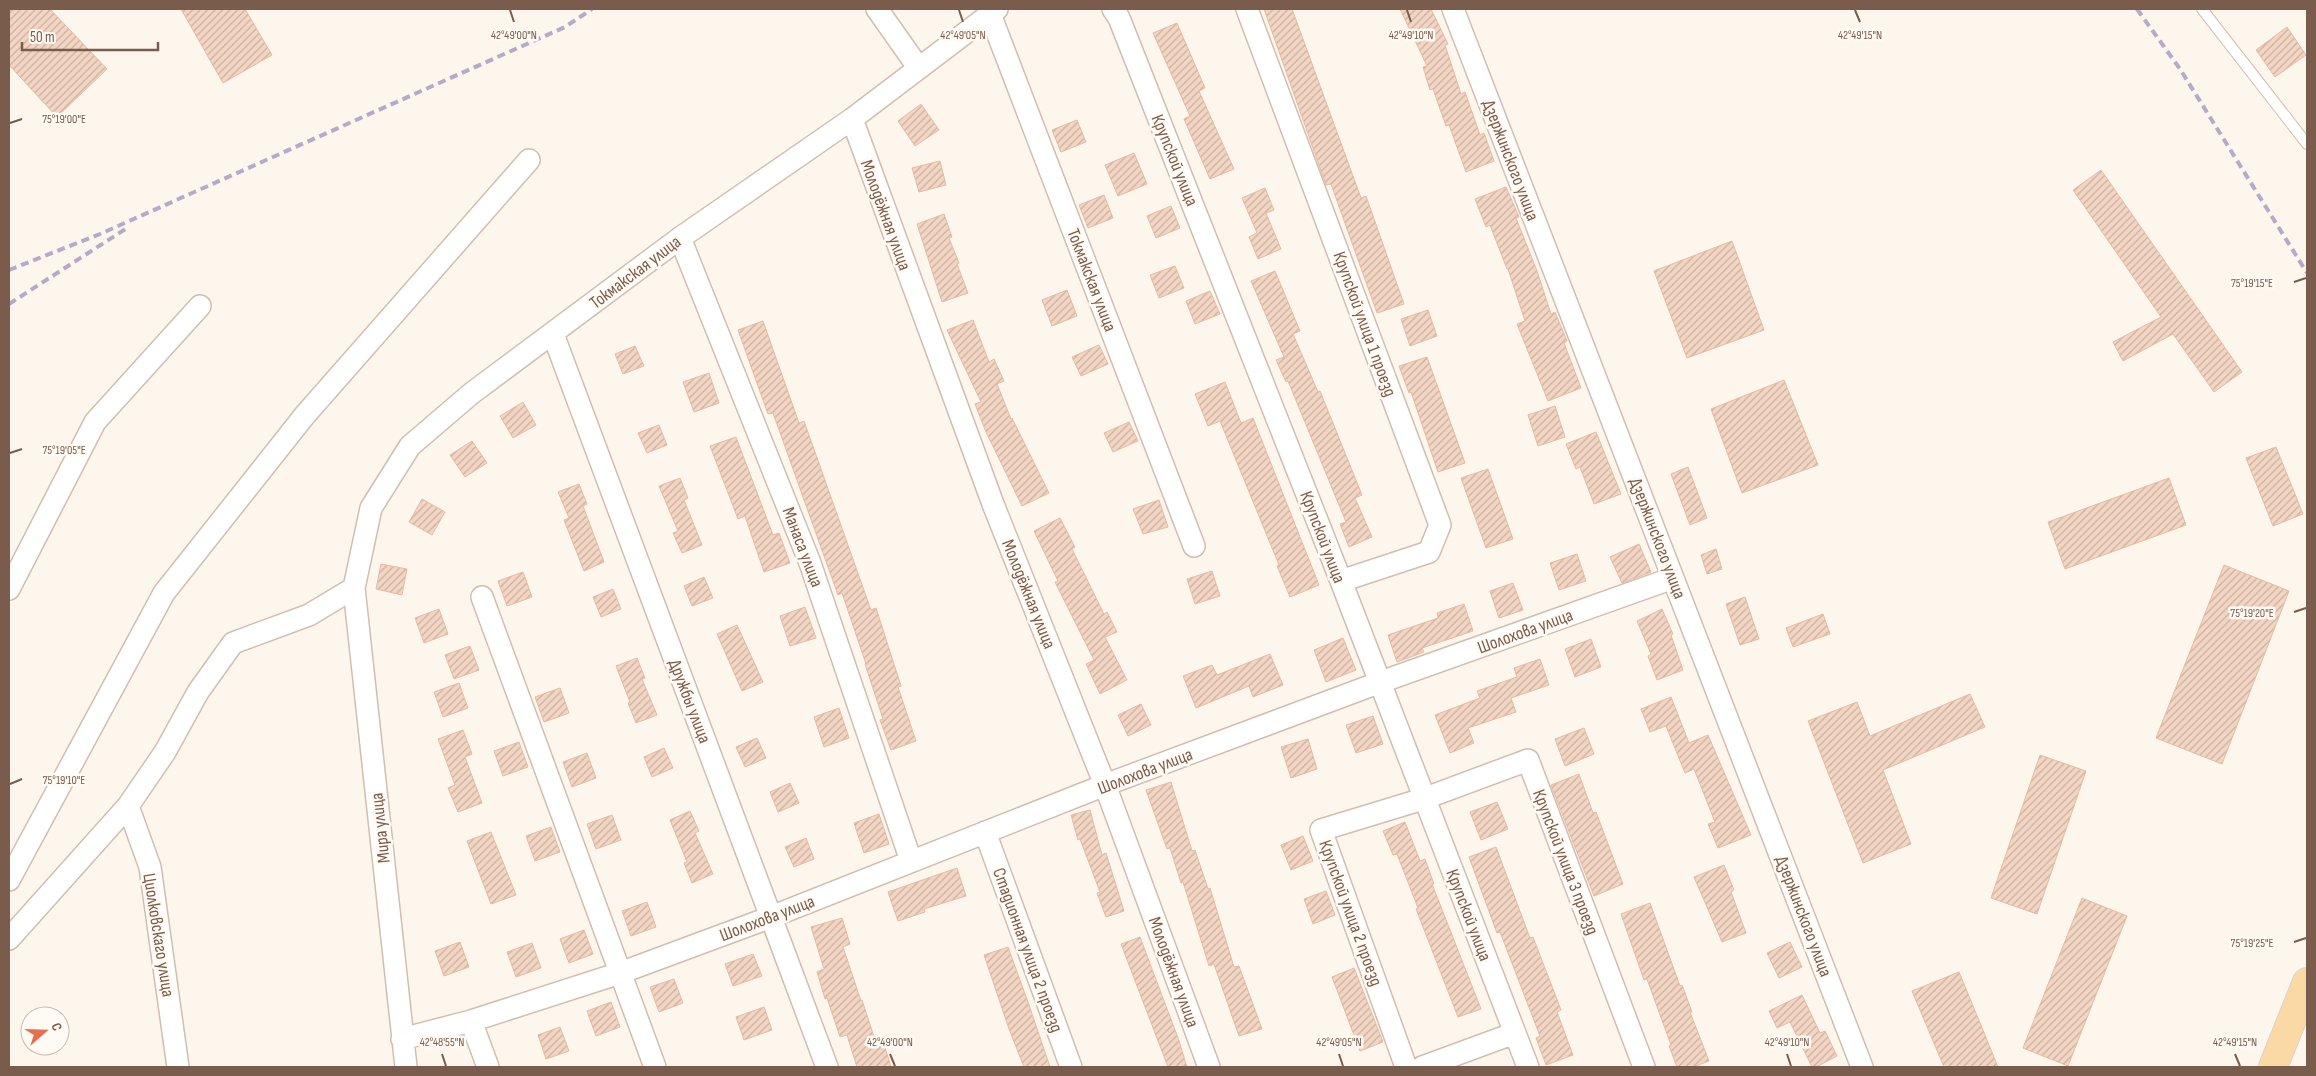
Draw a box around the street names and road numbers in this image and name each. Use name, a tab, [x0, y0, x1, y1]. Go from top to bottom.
street label: Дзержинского улица	[1478, 97, 1543, 224]
street label: Крупской улица	[1147, 111, 1202, 209]
street label: Молодёжная улица	[856, 157, 915, 273]
street label: Токмакская улица	[1062, 226, 1121, 335]
street label: Токмакская улица	[586, 231, 685, 313]
street label: Крупской улица 1 проезд	[1329, 249, 1400, 399]
street label: Дзержинского улица	[1625, 475, 1690, 602]
street label: Крупской улица	[1295, 488, 1350, 586]
street label: Манаса улица	[778, 504, 827, 590]
street label: Молодёжная улица	[997, 537, 1060, 652]
street label: Шолохова улица	[1475, 605, 1576, 658]
street label: Дружбы улица	[664, 656, 715, 746]
street label: Шолохова улица	[1095, 744, 1196, 799]
street label: Крупской улица 3 проезд	[1528, 787, 1603, 938]
street label: Мира улица	[366, 792, 395, 864]
street label: Крупской улица 2 проезд	[1314, 837, 1387, 989]
street label: Дзержинского улица	[1771, 853, 1836, 980]
street label: Стадионная улица 2 проезд	[988, 865, 1067, 1035]
street label: Крупской улица	[1441, 866, 1496, 964]
street label: Циолковскаго улица	[138, 872, 179, 998]
street label: Шолохова улица	[717, 891, 818, 946]
street label: Молодёжная улица	[1144, 914, 1203, 1030]

